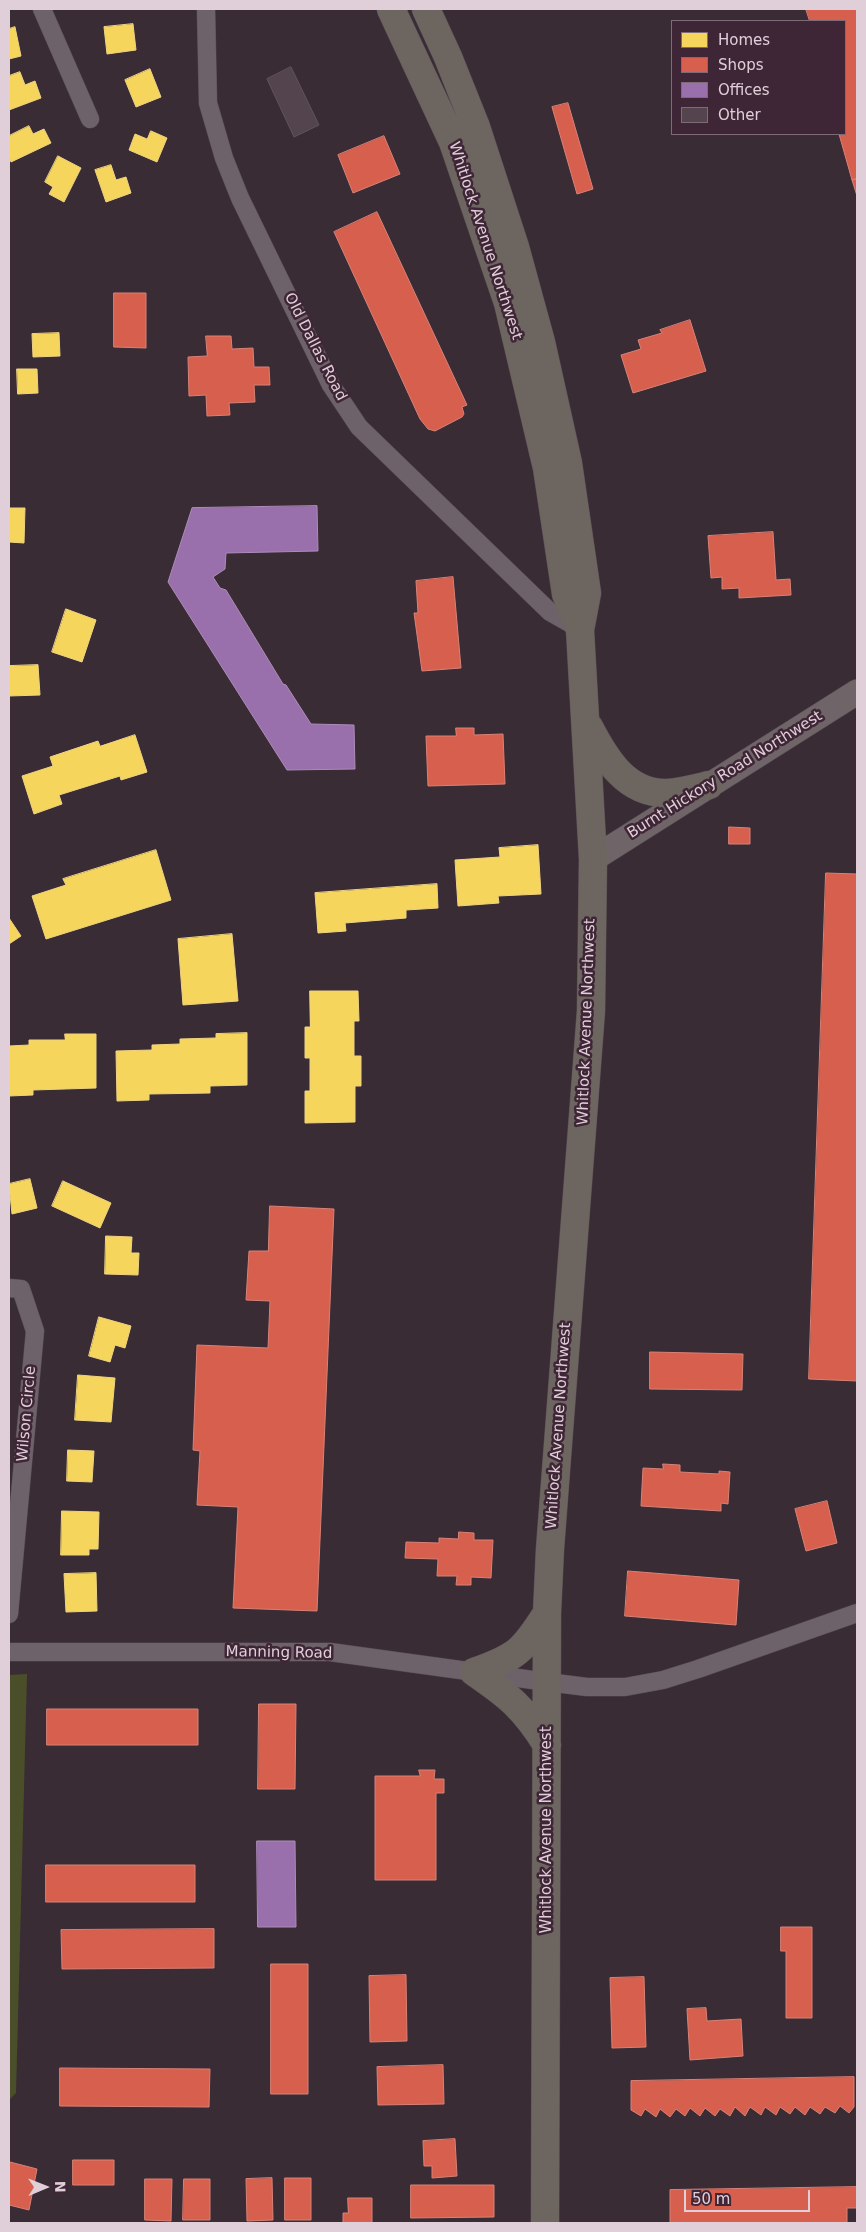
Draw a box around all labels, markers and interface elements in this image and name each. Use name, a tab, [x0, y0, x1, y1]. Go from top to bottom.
legend	[671, 20, 846, 135]
text: Homes	[718, 31, 770, 49]
text: Shops	[718, 56, 764, 74]
text: Offices	[718, 81, 770, 99]
text: Other	[718, 106, 761, 124]
street label: Whitlock Avenue Northwest	[444, 140, 526, 342]
street label: Old Dallas Road	[280, 290, 350, 404]
street label: Burnt Hickory Road Northwest	[624, 707, 826, 843]
street label: Whitlock Avenue Northwest	[574, 918, 600, 1126]
street label: Whitlock Avenue Northwest	[543, 1322, 575, 1530]
street label: Wilson Circle	[14, 1365, 40, 1463]
street label: Manning Road	[225, 1643, 333, 1663]
street label: Whitlock Avenue Northwest	[538, 1726, 556, 1934]
north arrow	[20, 2162, 70, 2212]
scale bar	[686, 2180, 812, 2212]
text: N	[52, 2181, 68, 2193]
text: 50 m	[692, 2190, 730, 2208]

